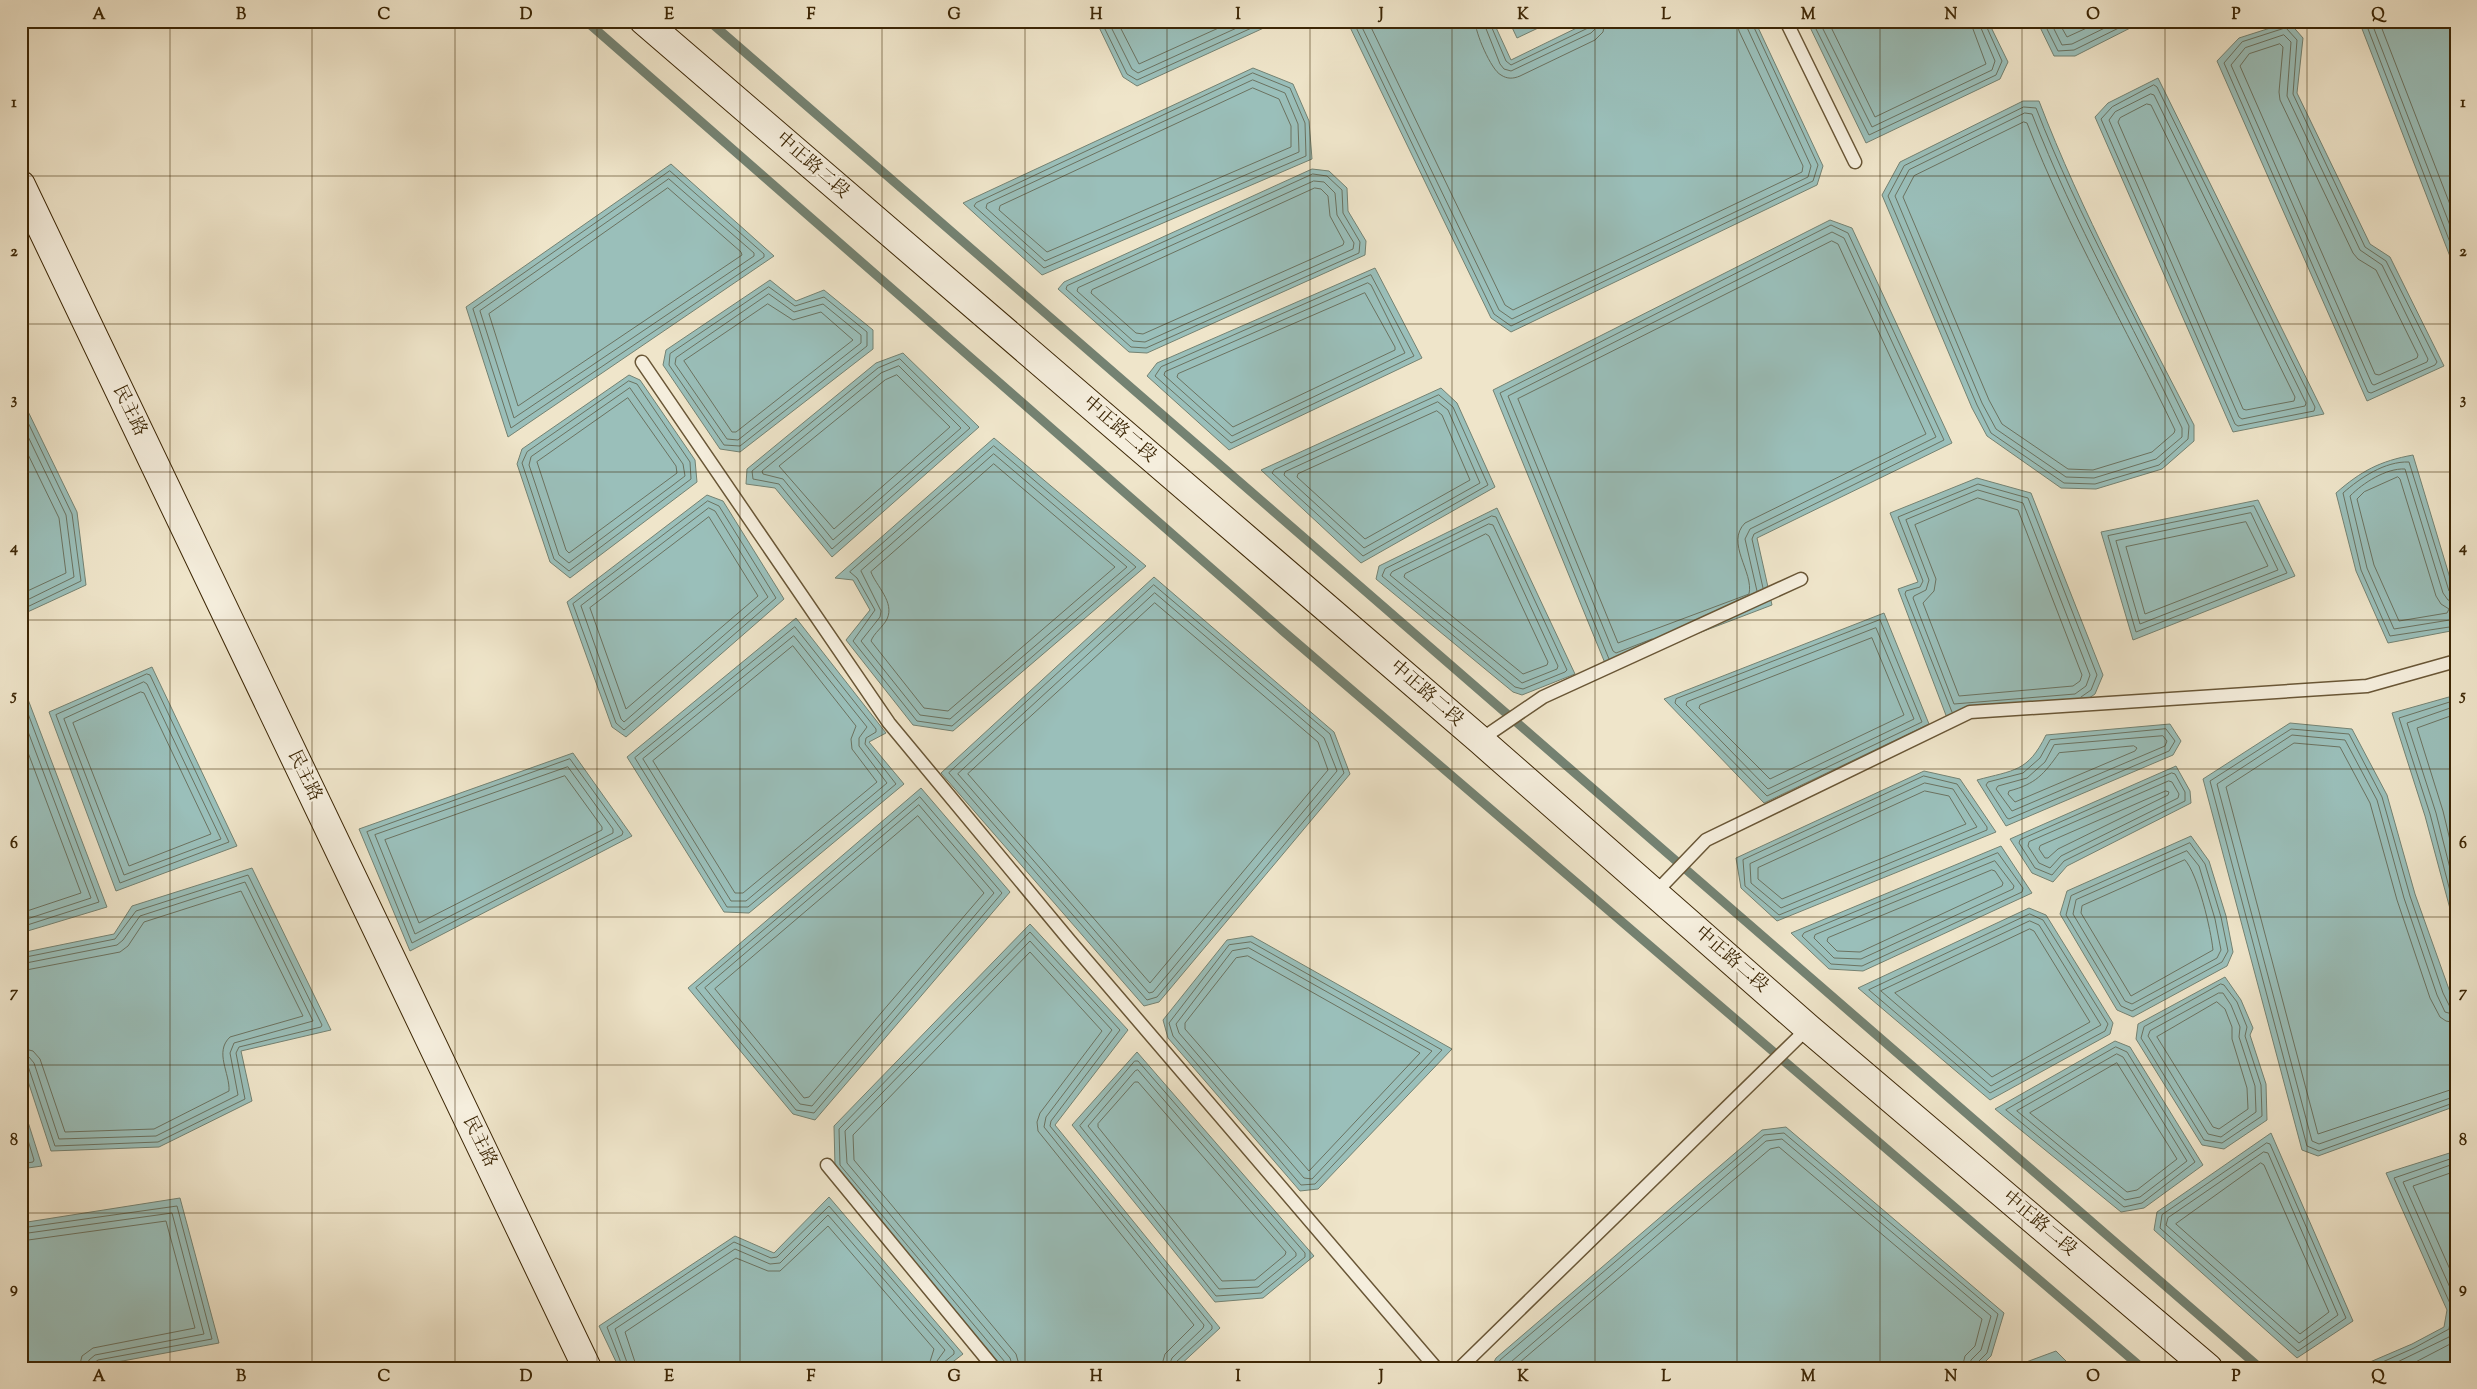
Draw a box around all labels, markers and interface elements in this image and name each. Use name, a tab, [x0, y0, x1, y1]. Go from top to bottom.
text: A	[93, 4, 106, 27]
text: B	[236, 4, 246, 27]
text: C	[378, 4, 391, 27]
text: D	[520, 4, 533, 27]
text: E	[664, 4, 674, 27]
text: F	[807, 4, 816, 27]
text: G	[947, 4, 961, 27]
text: H	[1090, 4, 1103, 27]
text: I	[1235, 4, 1241, 27]
text: J	[1377, 4, 1384, 27]
text: K	[1517, 4, 1529, 27]
text: L	[1661, 4, 1671, 27]
text: M	[1801, 4, 1816, 27]
text: N	[1945, 4, 1958, 27]
text: O	[2086, 4, 2100, 27]
text: P	[2231, 4, 2241, 27]
text: Q	[2371, 4, 2387, 27]
text: 1	[11, 92, 17, 115]
text: 1	[2460, 92, 2466, 115]
street label: 中正路二段	[770, 127, 854, 205]
text: 2	[10, 241, 18, 264]
text: 2	[2459, 241, 2467, 264]
street label: 民主路	[105, 381, 153, 441]
text: 3	[11, 389, 18, 412]
text: 3	[2460, 389, 2467, 412]
street label: 中正路二段	[1077, 391, 1161, 469]
text: 4	[9, 537, 18, 560]
text: 4	[2458, 537, 2467, 560]
street label: 中正路二段	[1384, 655, 1468, 733]
text: 5	[9, 685, 17, 708]
text: 5	[2458, 685, 2466, 708]
street label: 民主路	[280, 746, 328, 806]
text: 6	[10, 833, 18, 856]
text: 6	[2459, 833, 2467, 856]
street label: 中正路二段	[1689, 921, 1773, 999]
text: 7	[10, 982, 19, 1005]
text: 7	[2459, 982, 2468, 1005]
street label: 民主路	[455, 1112, 503, 1172]
text: 8	[10, 1130, 18, 1153]
text: 8	[2459, 1130, 2467, 1153]
street label: 中正路二段	[1996, 1185, 2082, 1263]
text: 9	[10, 1278, 18, 1301]
text: 9	[2459, 1278, 2467, 1301]
text: A	[93, 1366, 106, 1389]
text: B	[236, 1366, 246, 1389]
text: C	[378, 1366, 391, 1389]
text: D	[520, 1366, 533, 1389]
text: E	[664, 1366, 674, 1389]
text: F	[807, 1366, 816, 1389]
text: G	[947, 1366, 961, 1389]
text: H	[1090, 1366, 1103, 1389]
text: I	[1235, 1366, 1241, 1389]
text: J	[1377, 1366, 1384, 1389]
text: K	[1517, 1366, 1529, 1389]
text: L	[1661, 1366, 1671, 1389]
text: M	[1801, 1366, 1816, 1389]
text: N	[1945, 1366, 1958, 1389]
text: O	[2086, 1366, 2100, 1389]
text: P	[2231, 1366, 2241, 1389]
text: Q	[2371, 1366, 2387, 1389]

